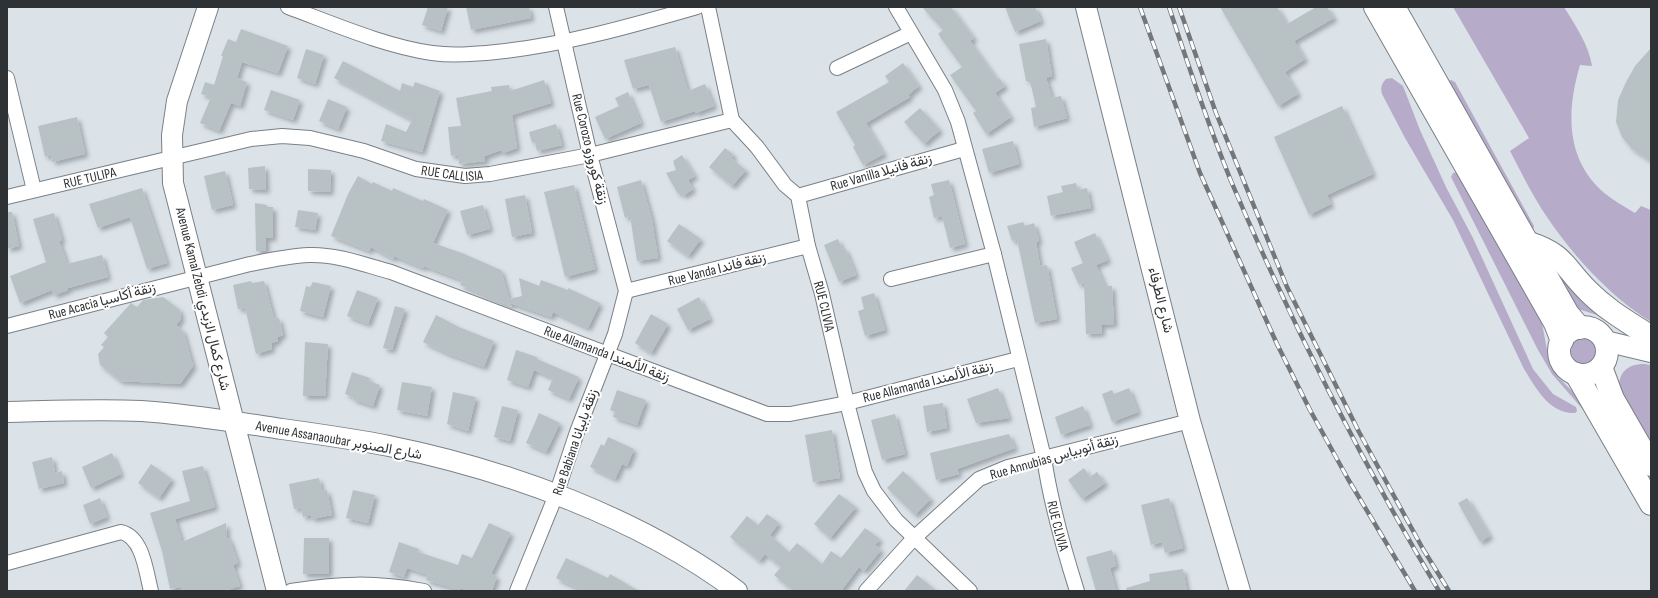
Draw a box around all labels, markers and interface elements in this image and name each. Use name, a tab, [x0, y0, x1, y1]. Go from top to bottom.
street label: Rue Corozo زنقة كوروزو	[568, 92, 612, 206]
street label: Rue Vanilla زنقة فانيلا	[828, 149, 934, 195]
street label: RUE CALLISIA	[420, 161, 485, 184]
street label: RUE TULIPA	[62, 163, 119, 192]
street label: Avenue Kamal Zebdi شارع كمال الزبدي	[169, 205, 234, 393]
street label: Rue Vanda زنقة فاندا	[666, 249, 768, 289]
street label: شارع الطرفاء	[1143, 265, 1177, 335]
street label: Rue Acacia زنقة أكاسيا	[47, 278, 158, 323]
street label: RUE CLIVIA	[810, 279, 839, 334]
street label: Rue Allamanda زنقة الألمندا	[542, 322, 673, 386]
street label: Rue Allamanda زنقة الألمندا	[861, 358, 995, 406]
street label: Rue Babiana زنقة بابيانا	[549, 386, 601, 498]
street label: Avenue Assanaoubar شارع الصنوبر	[253, 417, 423, 465]
street label: Rue Annubias زنقة أنوبياس	[988, 431, 1120, 483]
street label: RUE CLIVIA	[1044, 499, 1073, 554]

